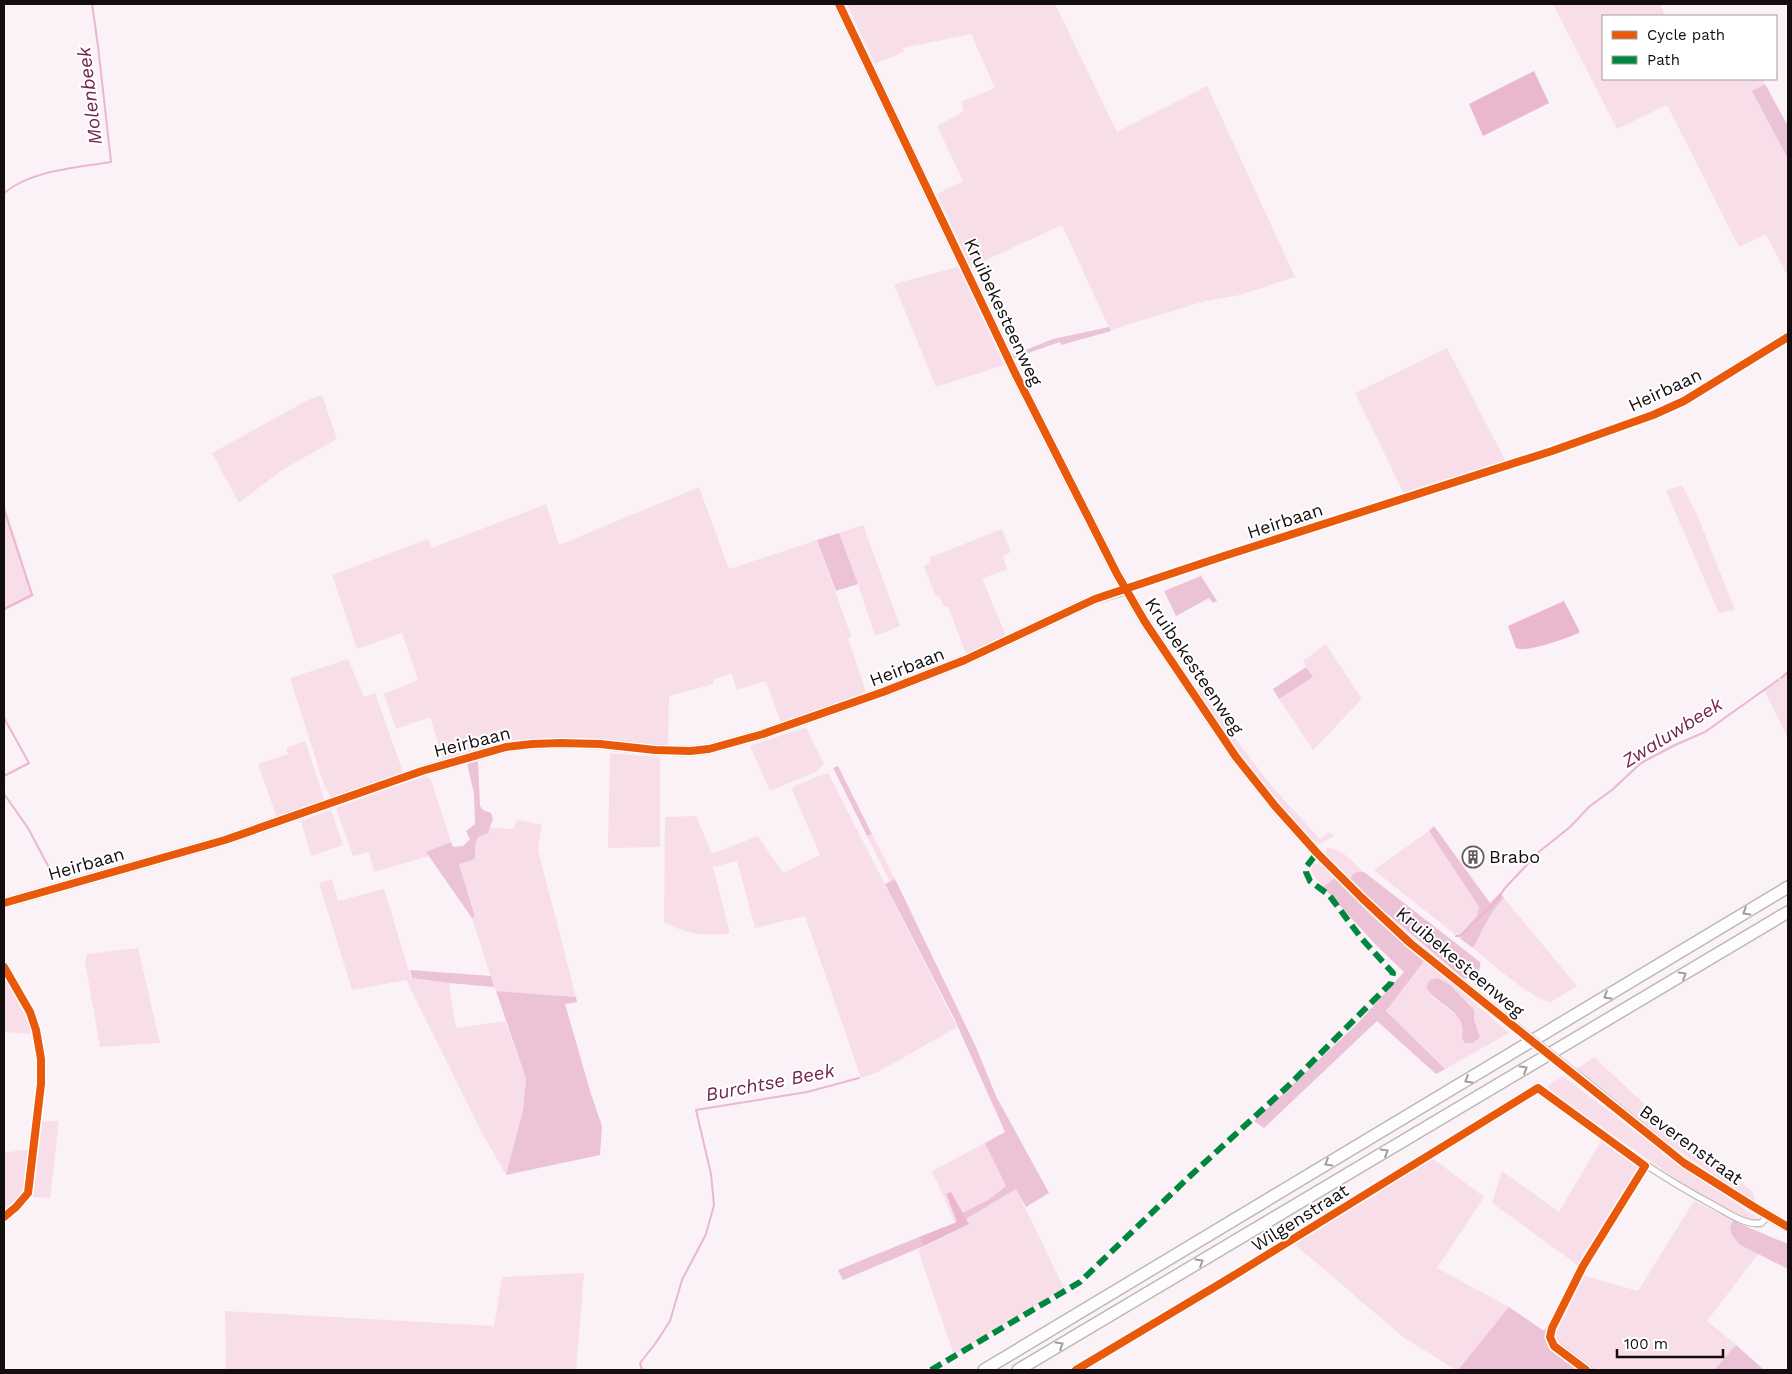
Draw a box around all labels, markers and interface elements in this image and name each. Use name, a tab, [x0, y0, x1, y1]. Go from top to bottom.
legend	[1602, 15, 1777, 80]
text: Cycle path	[1647, 26, 1725, 44]
water label: Molenbeek	[72, 45, 107, 146]
text: Path	[1647, 51, 1680, 69]
street label: Kruibekesteenweg	[960, 235, 1047, 389]
street label: Heirbaan	[1625, 363, 1705, 416]
street label: Heirbaan	[1244, 498, 1325, 543]
street label: Kruibekesteenweg	[1141, 593, 1248, 738]
street label: Heirbaan	[866, 643, 947, 690]
water label: Zwaluwbeek	[1617, 692, 1727, 773]
street label: Heirbaan	[431, 722, 512, 761]
street label: Heirbaan	[45, 843, 126, 884]
building icon: Brabo	[1461, 845, 1485, 869]
place label: Brabo	[1489, 846, 1540, 867]
street label: Kruibekesteenweg	[1392, 902, 1529, 1022]
one-way arrow	[1743, 906, 1752, 916]
one-way arrow	[1678, 971, 1687, 981]
one-way arrow	[1604, 989, 1613, 999]
water label: Burchtse Beek	[704, 1059, 837, 1106]
one-way arrow	[1519, 1066, 1528, 1076]
one-way arrow	[1464, 1073, 1473, 1083]
street label: Beverenstraat	[1636, 1100, 1747, 1189]
one-way arrow	[1379, 1149, 1388, 1159]
one-way arrow	[1325, 1157, 1334, 1167]
street label: Wilgenstraat	[1247, 1179, 1352, 1256]
one-way arrow	[1194, 1259, 1203, 1269]
scale bar	[1617, 1326, 1723, 1358]
text: 100 m	[1624, 1335, 1668, 1353]
one-way arrow	[1055, 1342, 1064, 1352]

